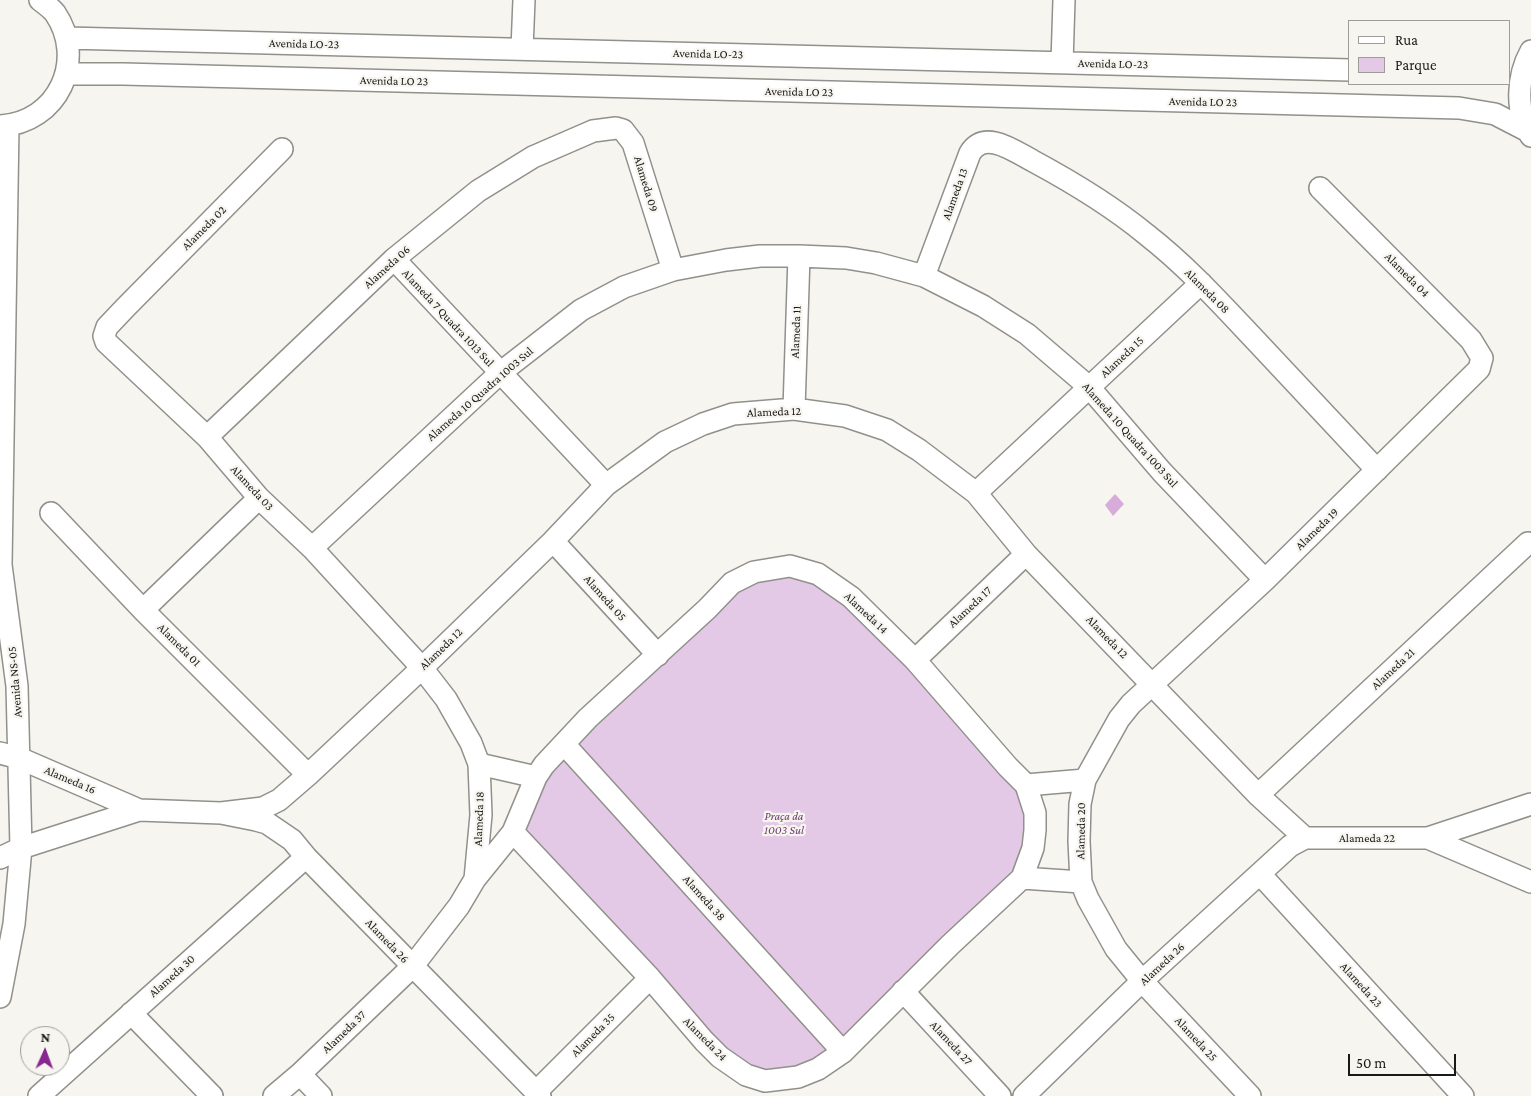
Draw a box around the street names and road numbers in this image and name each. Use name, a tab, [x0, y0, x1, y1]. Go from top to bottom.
street label: Avenida LO-23	[269, 36, 339, 52]
street label: Avenida LO-23	[673, 46, 743, 62]
street label: Avenida LO-23	[1078, 56, 1148, 72]
street label: Avenida LO 23	[360, 73, 428, 89]
street label: Avenida LO 23	[765, 84, 833, 100]
street label: Avenida LO 23	[1169, 94, 1237, 110]
street label: Alameda 09	[631, 154, 661, 214]
street label: Alameda 13	[939, 166, 971, 222]
street label: Alameda 02	[179, 203, 229, 253]
street label: Alameda 06	[361, 242, 413, 292]
street label: Alameda 04	[1382, 250, 1432, 300]
street label: Alameda 08	[1181, 265, 1233, 317]
street label: Alameda 7 Quadra 1013 Sul	[399, 266, 497, 370]
street label: Alameda 11	[788, 305, 804, 359]
street label: Alameda 15	[1097, 333, 1147, 381]
street label: Alameda 10 Quadra 1003 Sul	[424, 344, 536, 444]
street label: Alameda 10 Quadra 1003 Sul	[1079, 380, 1181, 490]
street label: Alameda 12	[747, 404, 801, 420]
street label: Alameda 03	[227, 462, 277, 514]
street label: Alameda 19	[1292, 505, 1342, 553]
street label: Alameda 05	[581, 572, 629, 624]
street label: Alameda 17	[945, 583, 995, 631]
street label: Alameda 14	[841, 589, 891, 637]
street label: Alameda 12	[1083, 612, 1131, 662]
street label: Alameda 01	[154, 620, 204, 670]
street label: Alameda 12	[416, 625, 466, 673]
street label: Alameda 21	[1368, 645, 1418, 693]
street label: Avenida NS-05	[5, 646, 25, 718]
street label: Alameda 16	[42, 763, 98, 797]
street label: Alameda 18	[471, 791, 487, 847]
street label: Alameda 20	[1073, 802, 1089, 860]
street label: Alameda 22	[1339, 831, 1395, 845]
street label: Alameda 38	[680, 872, 728, 924]
street label: Alameda 26	[362, 916, 412, 966]
street label: Alameda 26	[1136, 940, 1188, 988]
street label: Alameda 30	[146, 952, 198, 1000]
street label: Alameda 23	[1337, 959, 1385, 1011]
street label: Alameda 37	[319, 1007, 369, 1057]
street label: Alameda 35	[568, 1010, 618, 1060]
street label: Alameda 24	[680, 1014, 730, 1064]
street label: Alameda 25	[1172, 1014, 1220, 1064]
street label: Alameda 27	[927, 1018, 975, 1068]

